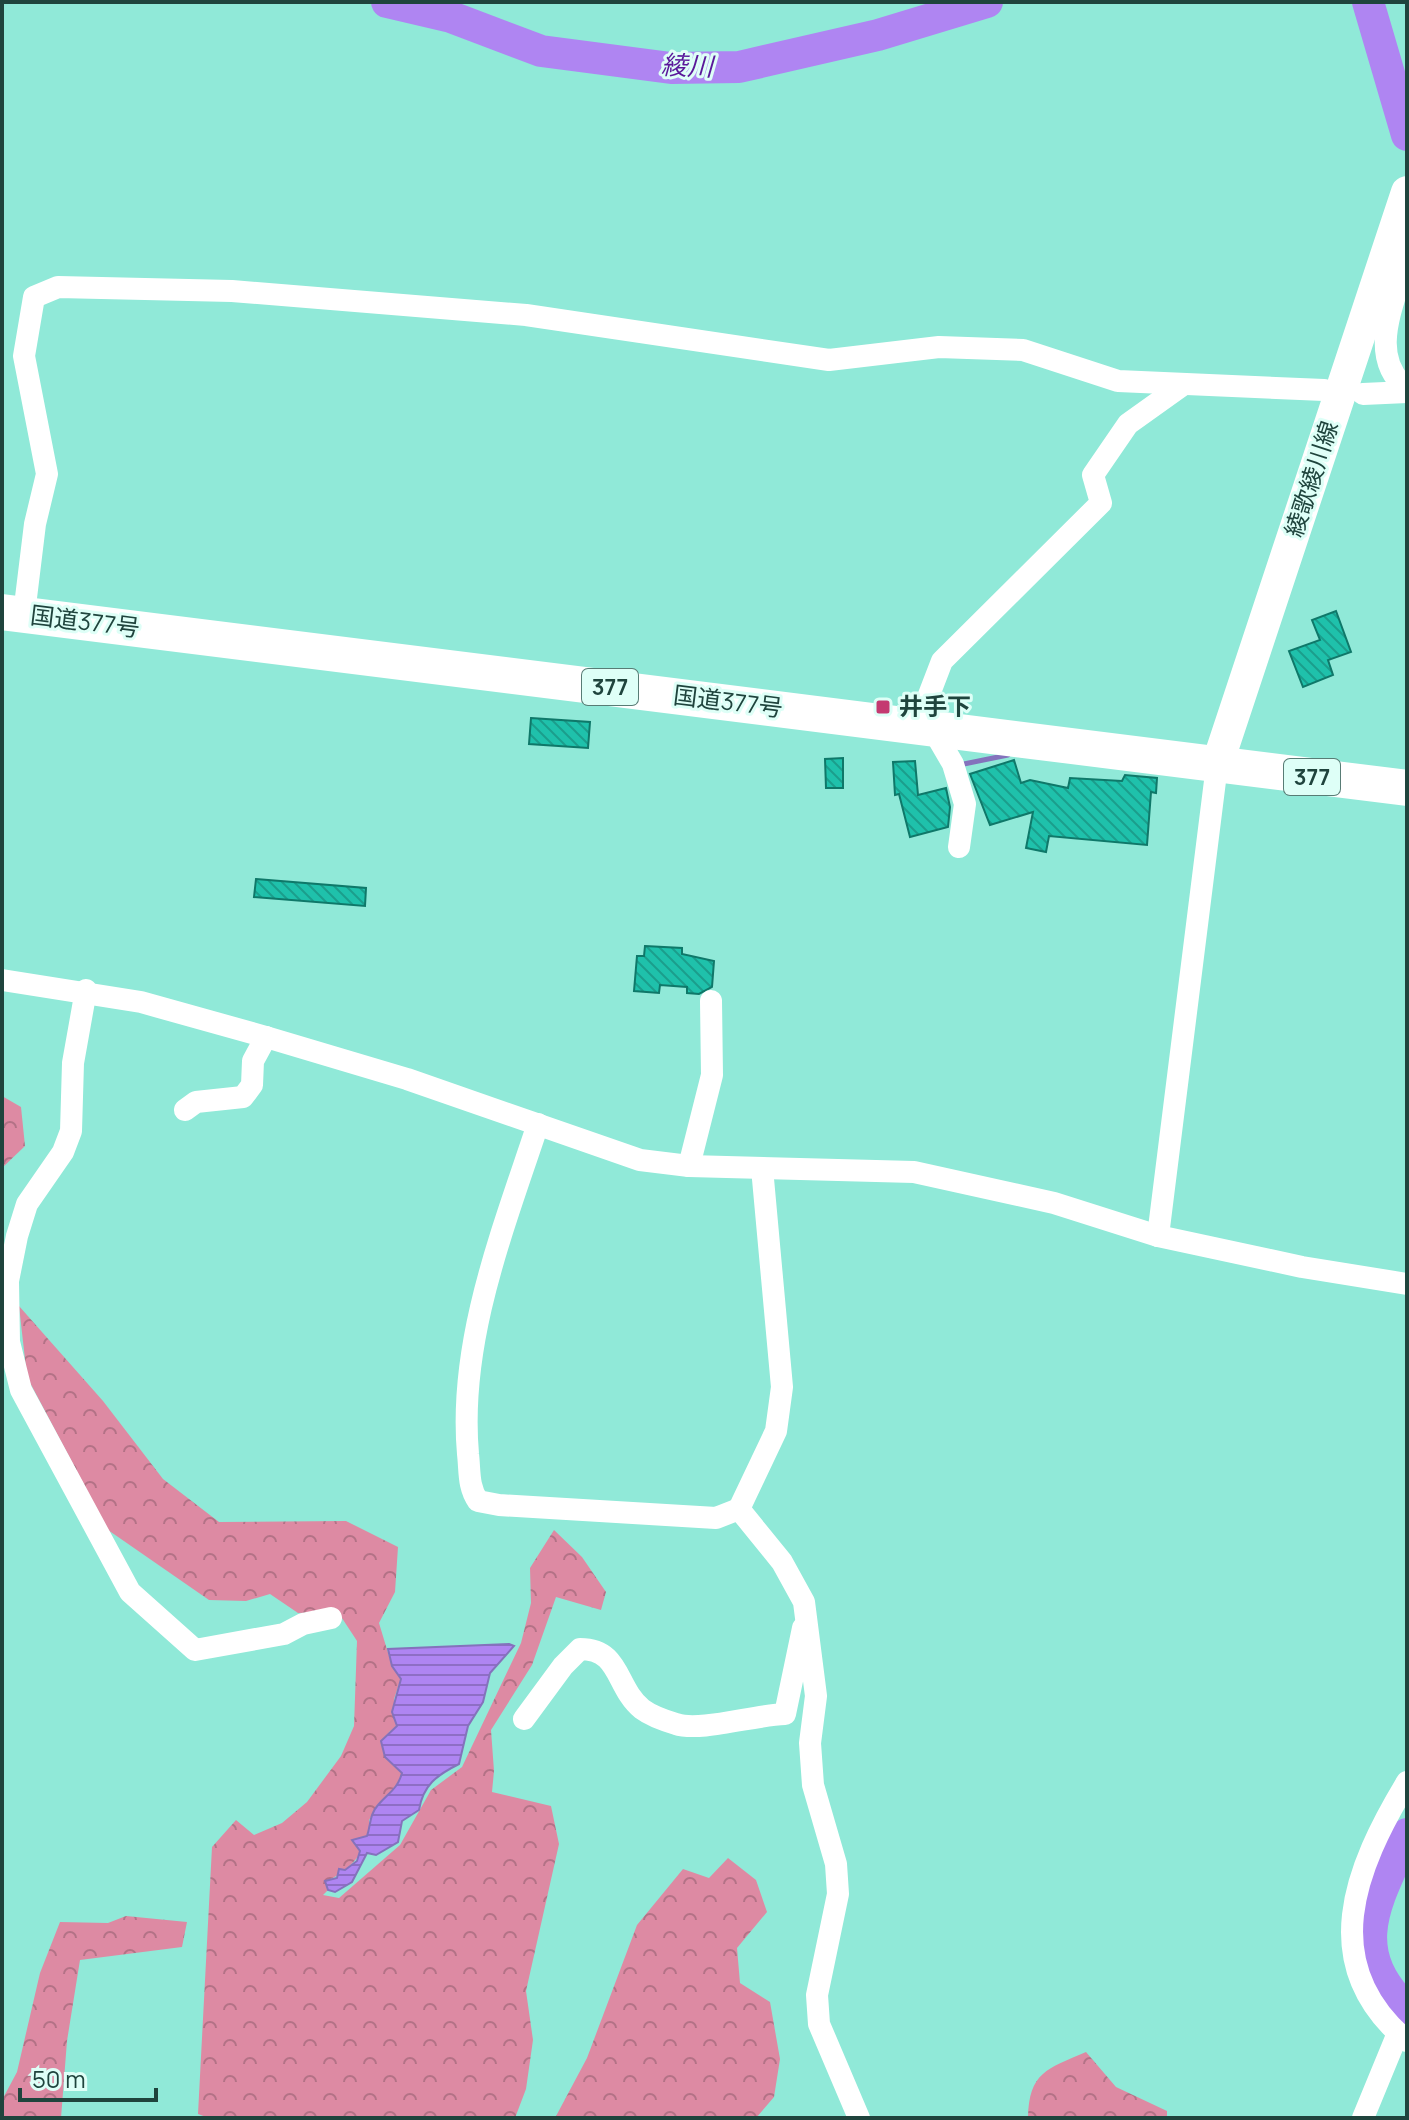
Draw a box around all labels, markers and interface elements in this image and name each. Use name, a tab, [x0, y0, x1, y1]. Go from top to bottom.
water label: 綾川	[660, 46, 717, 84]
street label: 綾歌綾川線	[1276, 416, 1345, 541]
street label: 国道377号	[29, 597, 142, 644]
road number: 377	[582, 669, 638, 705]
street label: 国道377号	[672, 677, 785, 724]
place label: 井手下	[899, 689, 971, 722]
marker: 井手下	[874, 698, 892, 716]
road number: 377	[1284, 759, 1340, 795]
scale bar	[20, 2052, 156, 2102]
text: 50 m	[32, 2062, 86, 2095]

